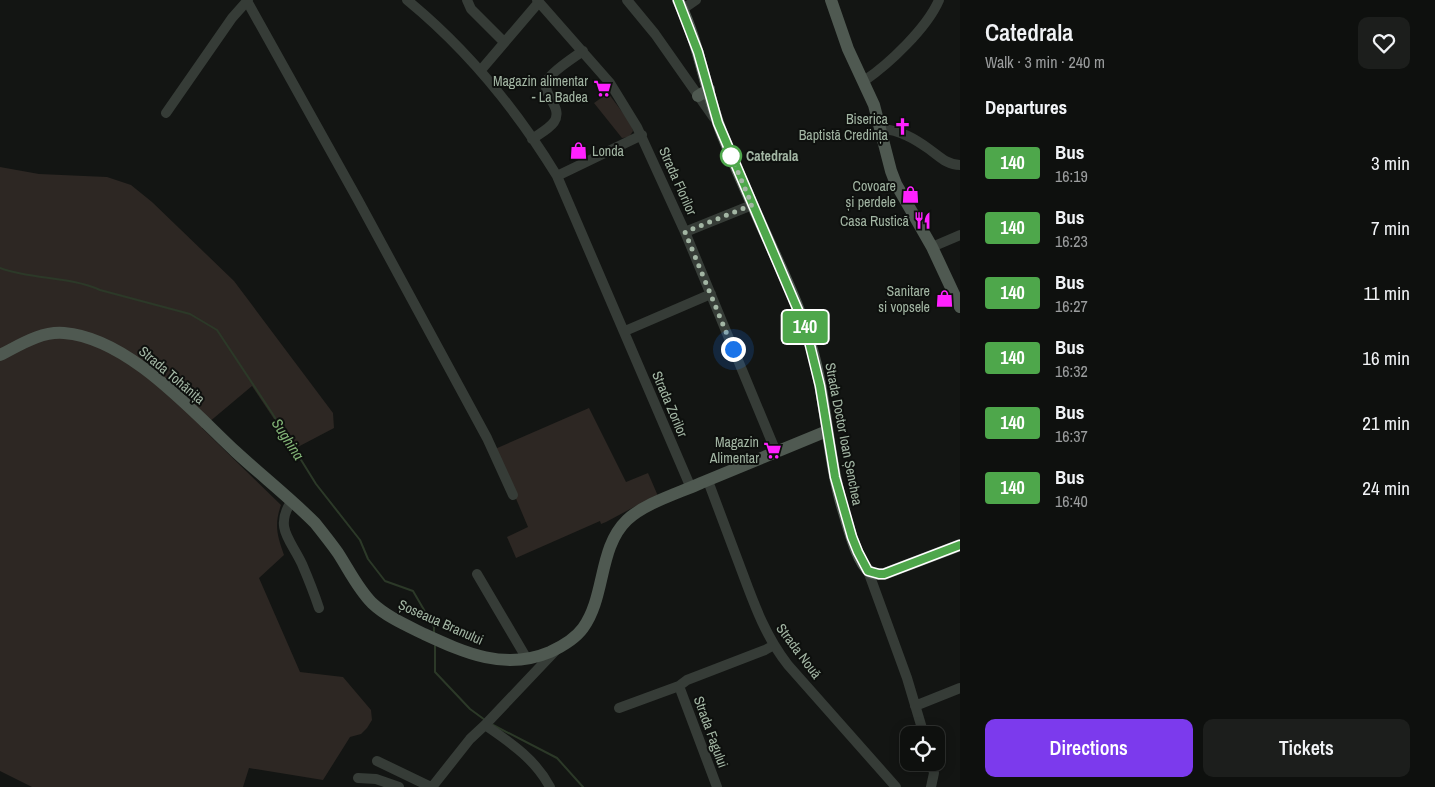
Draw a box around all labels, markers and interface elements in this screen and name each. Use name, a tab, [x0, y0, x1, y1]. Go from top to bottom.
text: Catedrala	[985, 16, 1073, 48]
button: heart	[1358, 17, 1410, 69]
text: Walk · 3 min · 240 m	[985, 51, 1105, 73]
place label: Magazin alimentar - La Badea	[493, 72, 589, 106]
supermarket icon: Magazin alimentar - La Badea	[592, 79, 612, 99]
text: Departures	[985, 94, 1067, 120]
place label: Biserica Baptistă Credința	[799, 110, 889, 144]
church icon: Biserica Baptistă Credința	[892, 117, 912, 137]
text: Bus	[1055, 139, 1084, 165]
shop icon: Londa	[568, 141, 588, 161]
place label: Londa	[592, 142, 625, 160]
street label: Strada Florilor	[655, 144, 701, 218]
marker: Catedrala	[720, 145, 742, 167]
place label: Catedrala	[746, 147, 799, 165]
text: 140	[1000, 150, 1025, 175]
text: 3 min	[1371, 150, 1410, 176]
text: 16:19	[1055, 165, 1088, 187]
place label: Covoare și perdele	[846, 177, 896, 211]
shop icon: Covoare și perdele	[900, 184, 920, 204]
text: Bus	[1055, 204, 1084, 230]
restaurant icon: Casa Rustică	[913, 211, 933, 231]
place label: Casa Rustică	[840, 212, 910, 230]
text: 140	[1000, 215, 1025, 240]
text: 7 min	[1371, 215, 1410, 241]
text: 16:23	[1055, 230, 1088, 252]
text: Bus	[1055, 269, 1084, 295]
text: 140	[1000, 280, 1025, 305]
text: 11 min	[1364, 280, 1410, 306]
place label: Sanitare si vopsele	[878, 282, 930, 316]
shop icon: Sanitare si vopsele	[934, 289, 954, 309]
text: 16:27	[1055, 295, 1088, 317]
line badge: 140	[776, 311, 834, 343]
text: 140	[793, 314, 817, 339]
text: Bus	[1055, 334, 1084, 360]
your location	[721, 337, 746, 362]
street label: Strada Tohănița	[135, 342, 209, 408]
text: 140	[1000, 345, 1025, 370]
text: 16 min	[1362, 345, 1410, 371]
text: 16:32	[1055, 360, 1088, 382]
street label: Strada Doctor Ioan Șenchea	[821, 361, 867, 507]
street label: Strada Zorilor	[648, 368, 692, 440]
text: Bus	[1055, 399, 1084, 425]
text: 140	[1000, 410, 1025, 435]
text: 21 min	[1362, 410, 1410, 436]
water label: Sughina	[267, 414, 309, 464]
text: 16:37	[1055, 425, 1088, 447]
place label: Magazin Alimentar	[709, 433, 759, 467]
supermarket icon: Magazin Alimentar	[763, 440, 783, 460]
text: Bus	[1055, 464, 1084, 490]
text: 140	[1000, 475, 1025, 500]
text: 24 min	[1362, 475, 1410, 501]
text: 16:40	[1055, 490, 1088, 512]
street label: Șoseaua Branului	[396, 595, 486, 649]
street label: Strada Nouă	[772, 620, 826, 683]
street label: Strada Fagului	[690, 694, 732, 770]
button: Directions	[985, 719, 1193, 777]
button: Tickets	[1203, 719, 1410, 777]
map controls	[900, 726, 945, 771]
button: locate	[900, 726, 945, 771]

